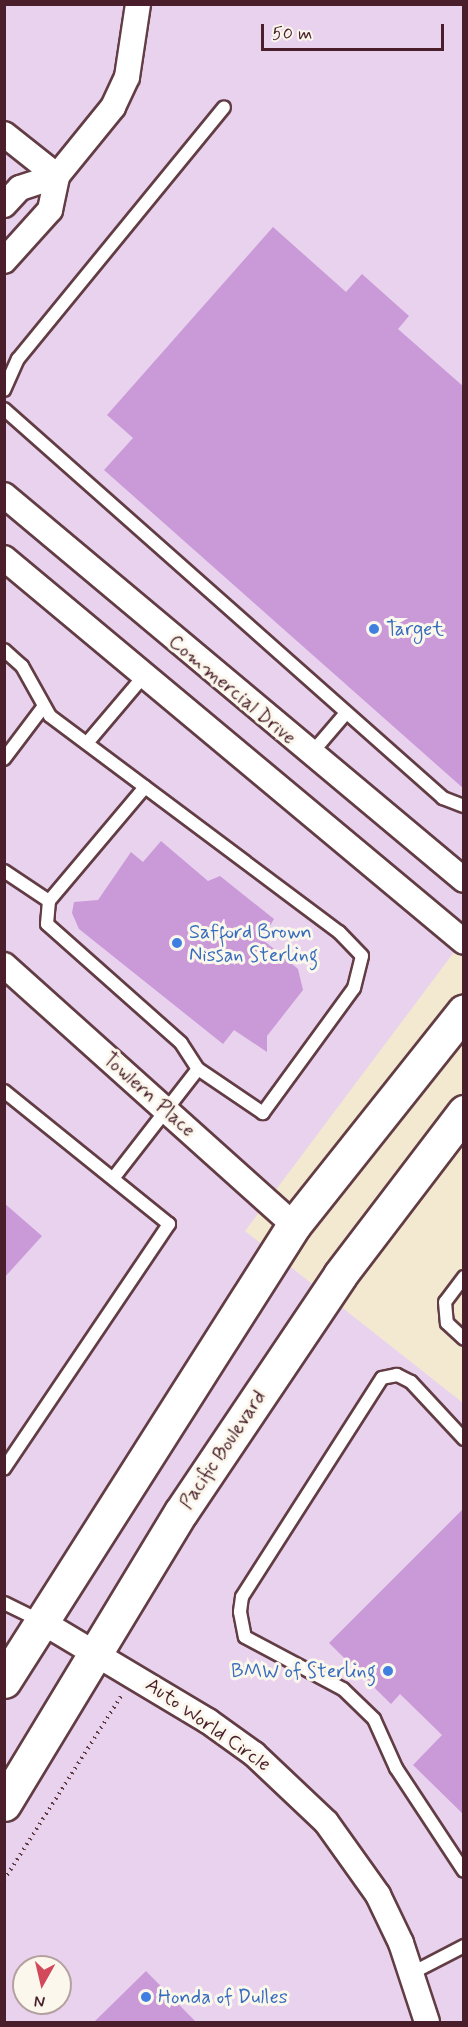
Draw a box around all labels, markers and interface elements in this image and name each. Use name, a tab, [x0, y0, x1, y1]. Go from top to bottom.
scale bar	[264, 12, 447, 50]
text: 50 m	[272, 22, 312, 46]
place label: Target	[386, 617, 444, 641]
marker: Target	[367, 622, 381, 636]
street label: Commercial Drive	[163, 630, 301, 750]
place label: Safford Brown Nissan Sterling	[189, 920, 318, 967]
marker: Safford Brown Nissan Sterling	[170, 936, 184, 950]
street label: Towlern Place	[99, 1048, 199, 1142]
street label: Pacific Boulevard	[174, 1386, 272, 1514]
place label: BMW of Sterling	[231, 1659, 376, 1683]
marker: BMW of Sterling	[381, 1664, 395, 1678]
street label: Auto World Circle	[141, 1673, 275, 1777]
north arrow	[12, 1955, 72, 2015]
place label: Honda of Dulles	[158, 1985, 289, 2009]
text: N	[33, 1990, 46, 2012]
marker: Honda of Dulles	[139, 1990, 153, 2004]

